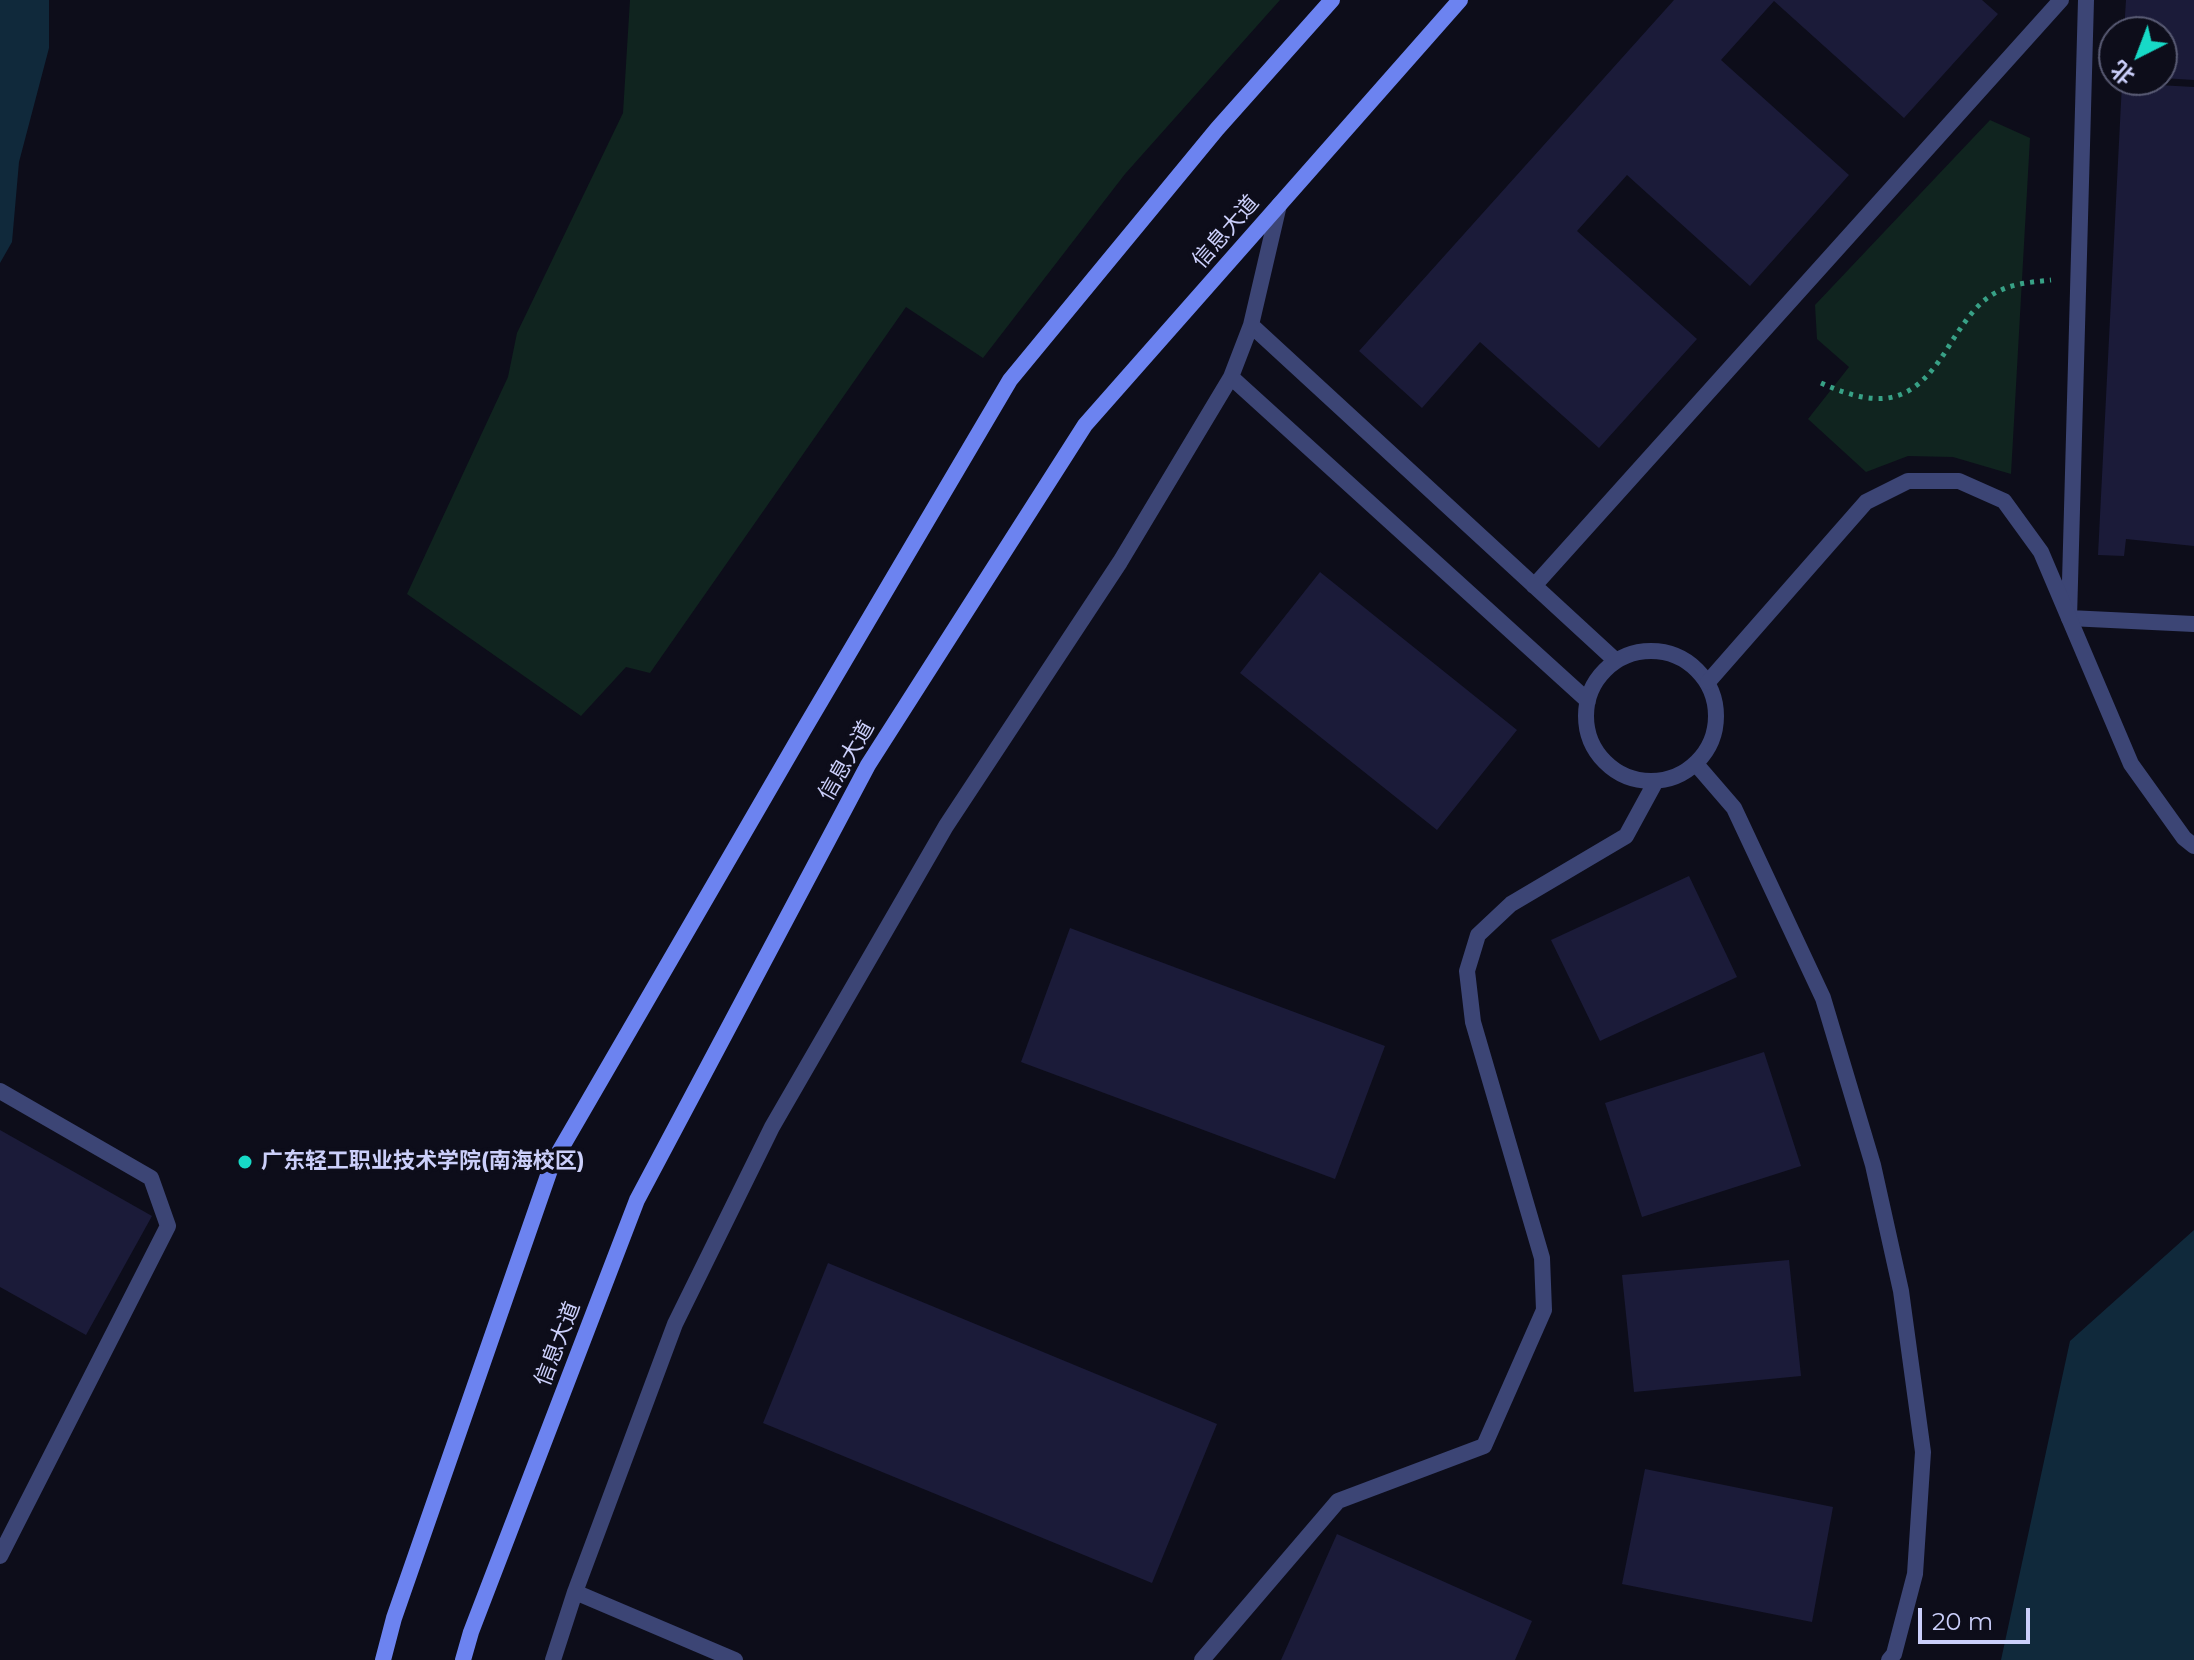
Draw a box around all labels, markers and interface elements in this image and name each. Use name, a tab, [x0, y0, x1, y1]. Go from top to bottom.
north arrow	[2098, 16, 2178, 96]
text: 北	[2106, 55, 2140, 90]
street label: 信息大道	[1187, 190, 1265, 274]
street label: 信息大道	[814, 716, 880, 806]
place label: 广东轻工职业技术学院(南海校区)	[261, 1149, 585, 1175]
marker: 广东轻工职业技术学院(南海校区)	[236, 1153, 254, 1171]
street label: 信息大道	[530, 1298, 586, 1390]
scale bar	[1922, 1592, 2034, 1642]
text: 20 m	[1932, 1607, 1993, 1636]

